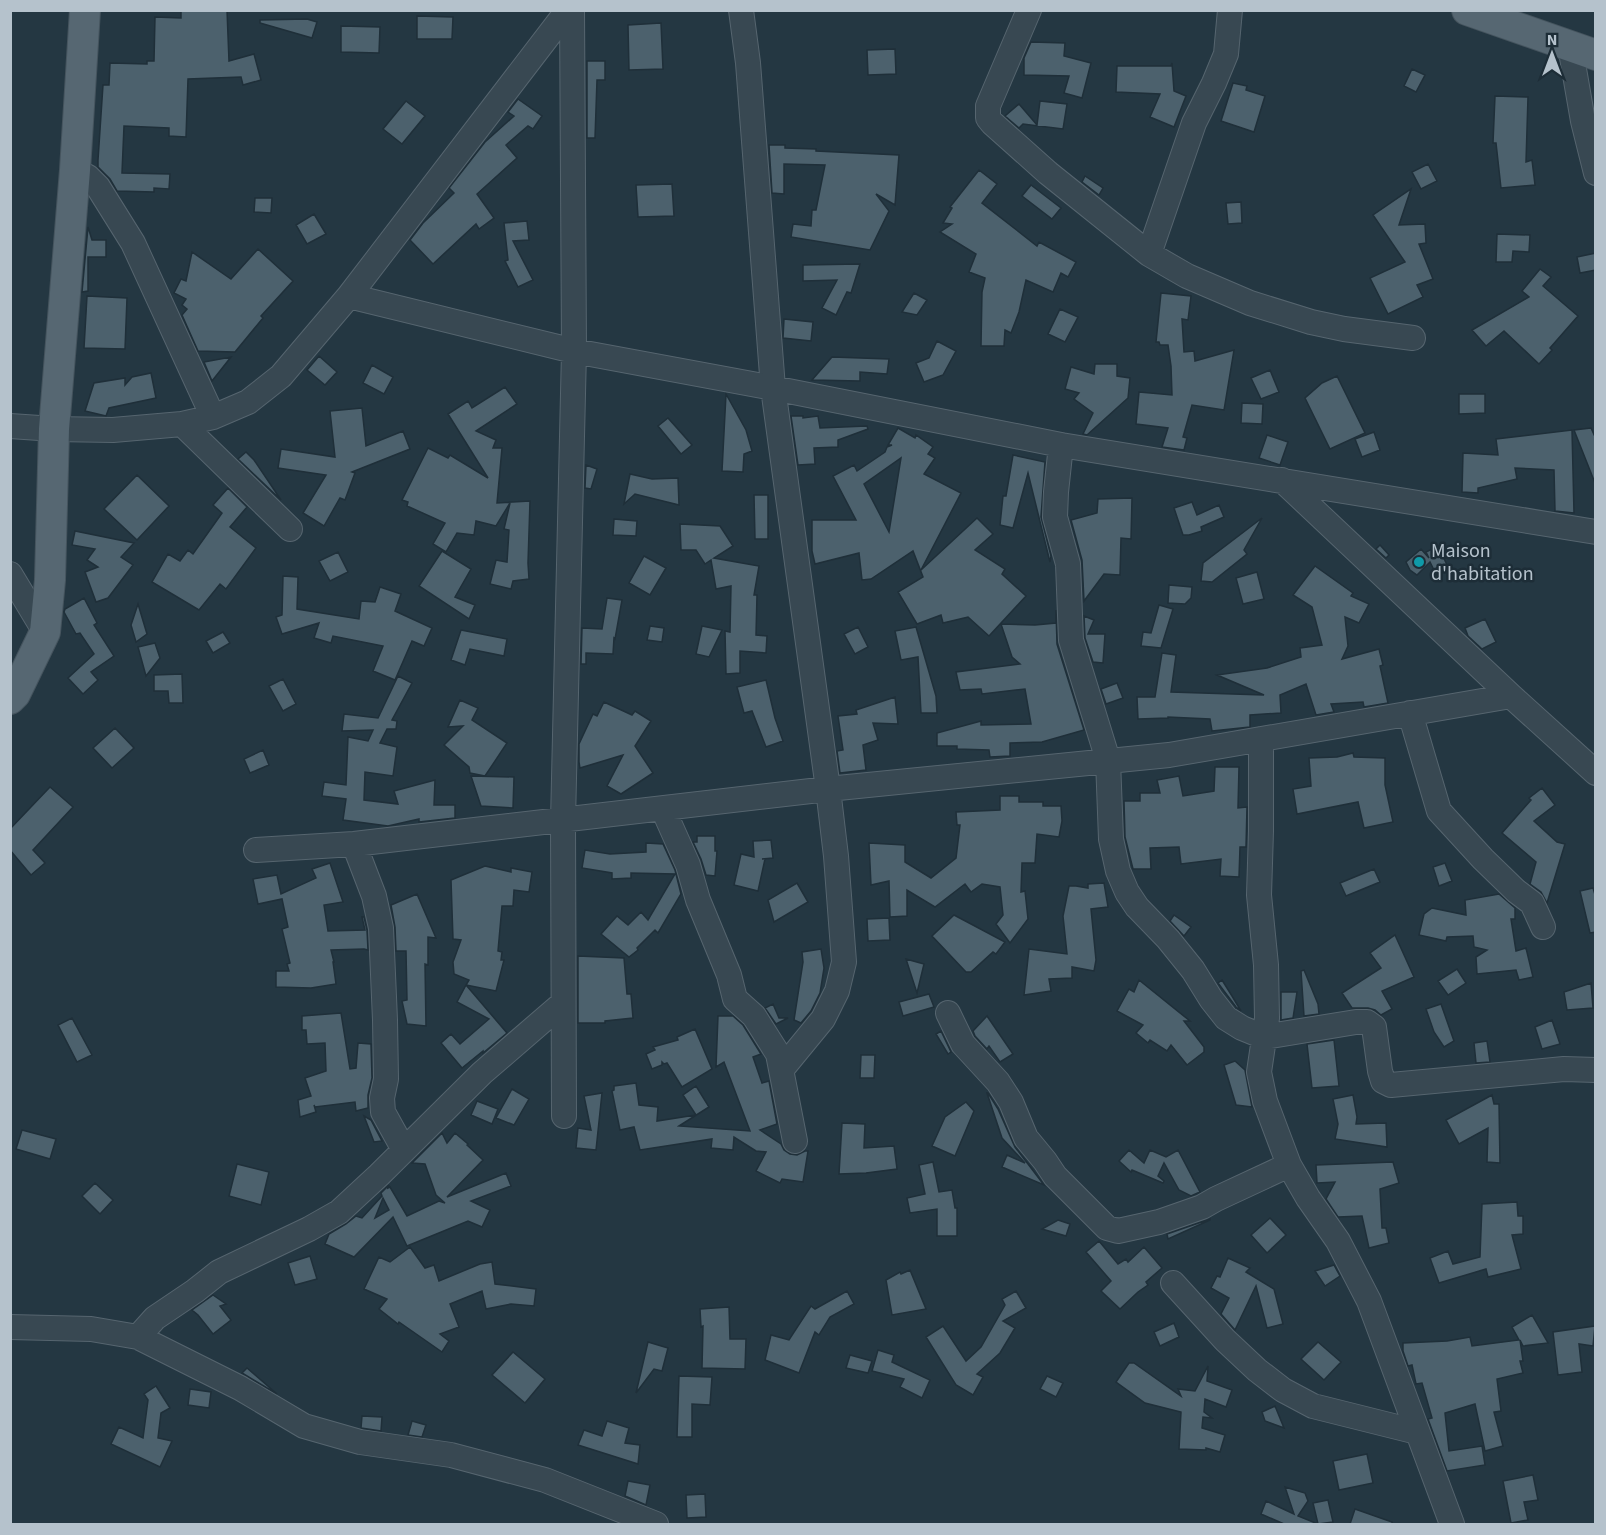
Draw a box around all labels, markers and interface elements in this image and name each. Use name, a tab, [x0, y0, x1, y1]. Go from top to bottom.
north arrow	[1522, 24, 1582, 84]
text: N	[1547, 29, 1557, 51]
place label: Maison d'habitation	[1431, 537, 1534, 588]
marker: Maison d'habitation	[1412, 555, 1426, 569]

